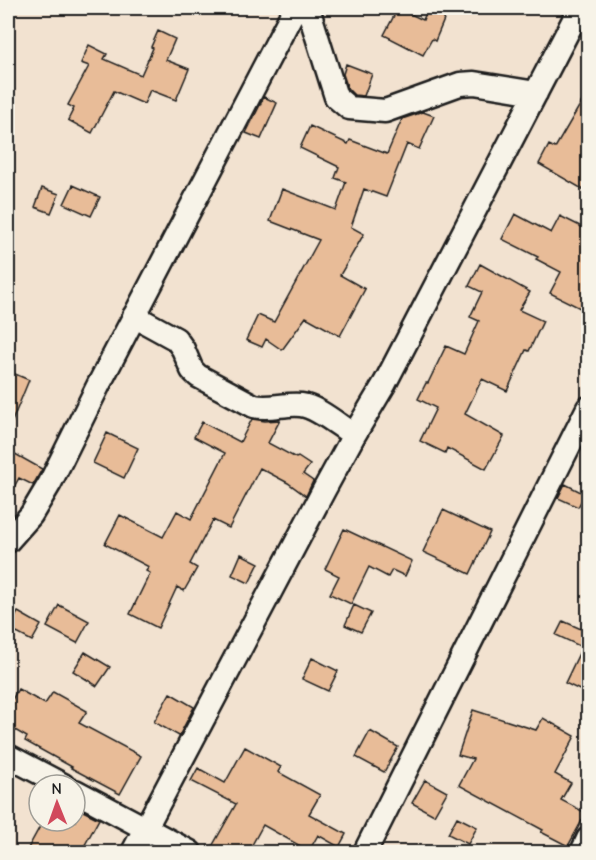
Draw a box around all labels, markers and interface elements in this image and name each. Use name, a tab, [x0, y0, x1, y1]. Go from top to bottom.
north arrow	[27, 773, 87, 833]
text: N	[51, 780, 62, 798]

